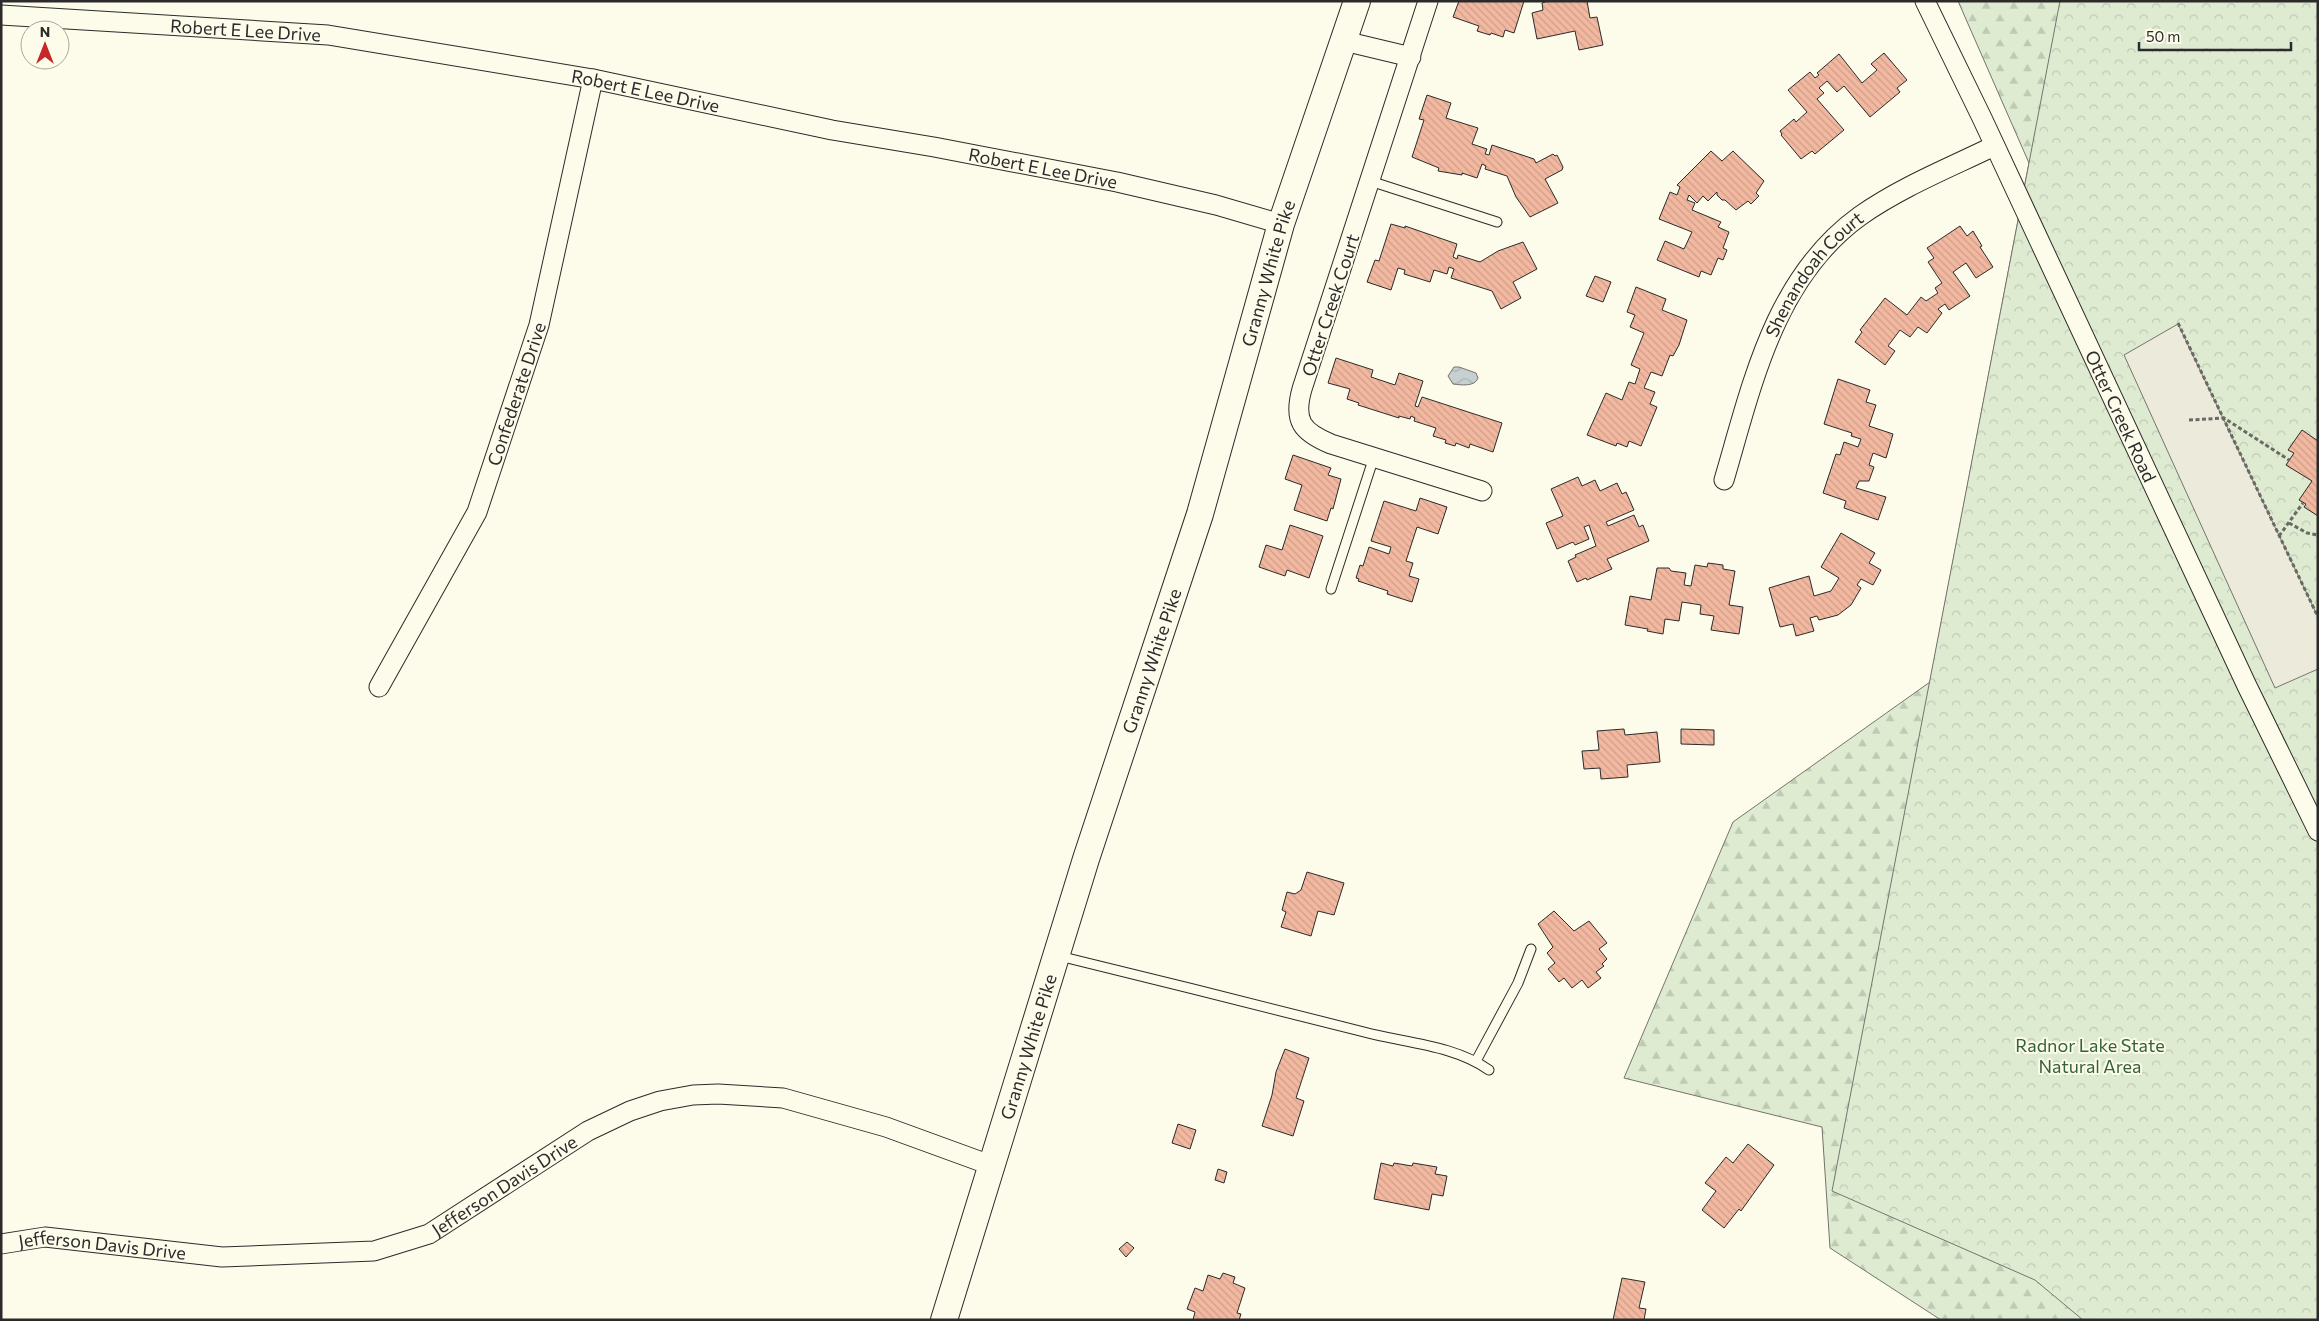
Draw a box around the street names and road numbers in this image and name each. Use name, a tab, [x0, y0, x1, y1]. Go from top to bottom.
street label: Robert E Lee Drive	[170, 14, 322, 46]
street label: Robert E Lee Drive	[570, 65, 722, 117]
street label: Robert E Lee Drive	[967, 143, 1119, 193]
street label: Granny White Pike	[1236, 197, 1299, 349]
street label: Shenandoah Court	[1760, 206, 1867, 340]
street label: Otter Creek Court	[1297, 231, 1363, 379]
street label: Confederate Drive	[482, 319, 550, 468]
street label: Otter Creek Road	[2081, 347, 2161, 485]
street label: Granny White Pike	[1117, 586, 1186, 736]
street label: Granny White Pike	[995, 971, 1061, 1122]
street label: Jefferson Davis Drive	[427, 1130, 581, 1240]
street label: Jefferson Davis Drive	[17, 1226, 187, 1264]

